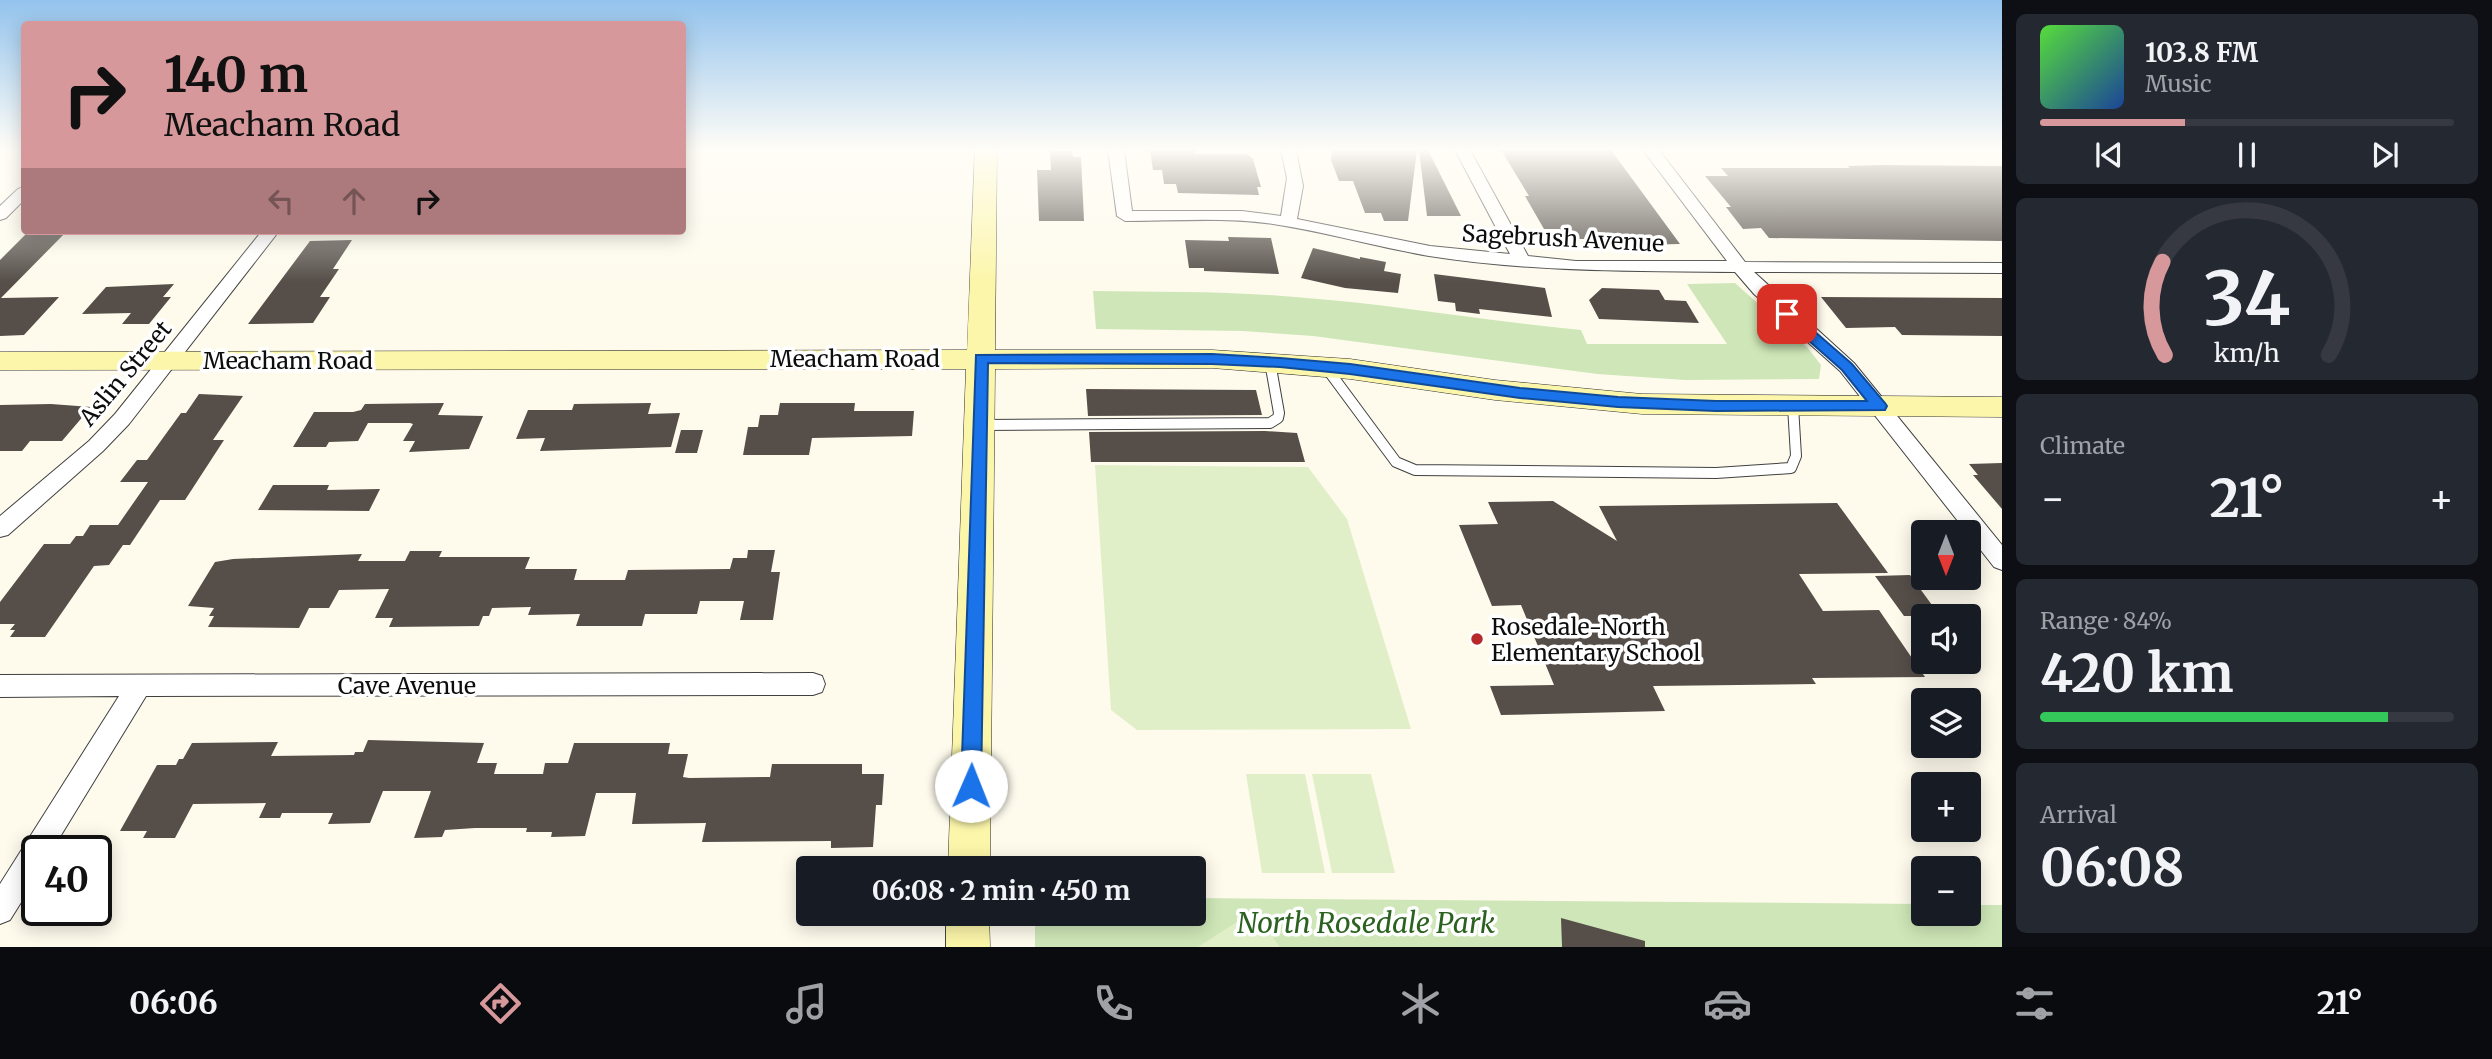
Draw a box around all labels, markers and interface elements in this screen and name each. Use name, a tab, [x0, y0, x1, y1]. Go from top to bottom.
text: 103.8 FM	[2145, 36, 2258, 69]
text: 140 m	[164, 44, 308, 105]
icon: right	[49, 49, 140, 140]
text: Music	[2145, 69, 2212, 98]
text: Meacham Road	[164, 105, 400, 145]
icon: previous	[2090, 136, 2128, 174]
icon: pause	[2228, 136, 2266, 174]
icon: next	[2366, 136, 2404, 174]
icon: left	[262, 182, 300, 220]
icon: ahead	[335, 182, 373, 220]
icon: right	[408, 182, 446, 220]
street label: Sagebrush Avenue	[1461, 218, 1665, 258]
text: 34	[2203, 254, 2291, 346]
pin	[1757, 284, 1817, 344]
icon: arrive	[1768, 295, 1806, 333]
street label: Aslin Street	[72, 314, 177, 432]
text: km/h	[2214, 337, 2280, 369]
street label: Meacham Road	[770, 344, 940, 373]
street label: Meacham Road	[203, 346, 373, 375]
text: Climate	[2040, 431, 2125, 460]
text: 21°	[2209, 466, 2285, 531]
text: −	[2040, 475, 2065, 522]
text: +	[2429, 475, 2454, 522]
north arrow	[1911, 520, 1981, 590]
map controls	[1911, 520, 1981, 926]
button: sound	[1911, 604, 1981, 674]
text: Range · 84%	[2040, 606, 2172, 635]
place label: Rosedale-North Elementary School	[1491, 612, 1700, 667]
marker: Rosedale-North Elementary School	[1469, 631, 1485, 647]
text: 420 km	[2040, 641, 2234, 706]
street label: Cave Avenue	[338, 671, 476, 700]
button: layers	[1911, 688, 1981, 758]
position arrow	[934, 749, 1008, 823]
button: +	[1911, 772, 1981, 842]
text: Arrival	[2040, 800, 2117, 829]
speed limit sign: 40	[21, 835, 112, 926]
text: 06:08	[2040, 835, 2184, 900]
button: −	[1911, 856, 1981, 926]
text: 06:08 · 2 min · 450 m	[872, 874, 1130, 907]
park label: North Rosedale Park	[1237, 905, 1495, 941]
icon: directions	[476, 979, 525, 1028]
icon: music	[782, 979, 831, 1028]
icon: phone	[1089, 979, 1138, 1028]
icon: climate	[1396, 979, 1445, 1028]
icon: car	[1703, 979, 1752, 1028]
icon: filters	[2010, 979, 2059, 1028]
text: 06:06	[129, 983, 218, 1023]
text: 21°	[2317, 983, 2363, 1023]

